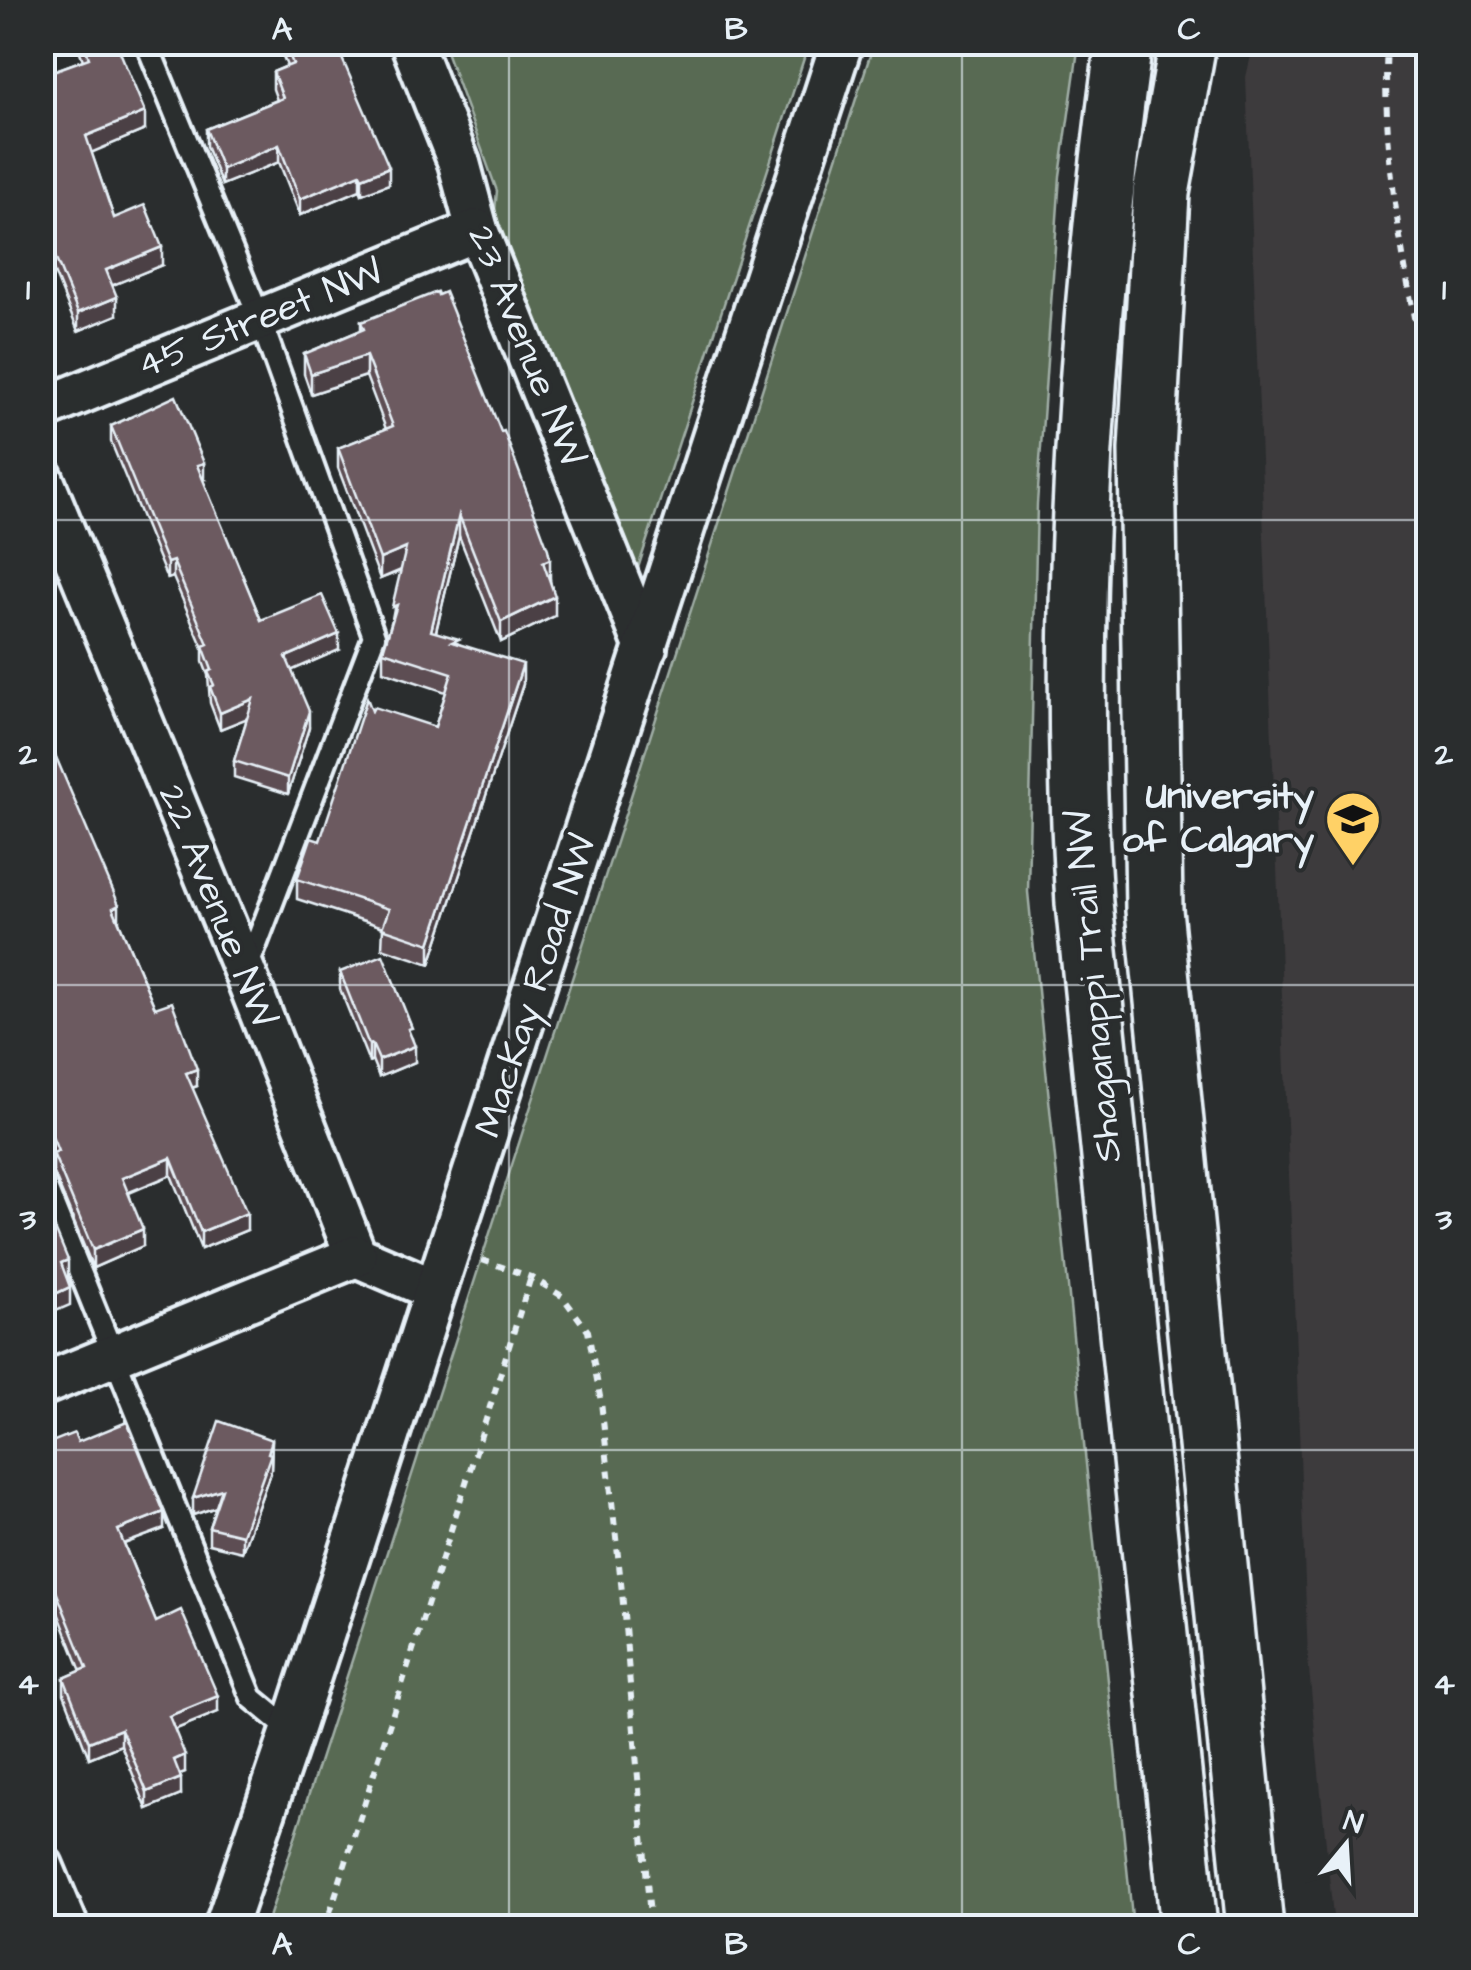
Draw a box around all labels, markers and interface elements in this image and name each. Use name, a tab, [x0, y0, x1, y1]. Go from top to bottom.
text: A	[272, 7, 293, 52]
text: B	[725, 7, 748, 52]
text: C	[1178, 7, 1201, 52]
street label: 23 Avenue NW	[454, 218, 598, 474]
street label: 45 Street NW	[130, 246, 391, 392]
text: 1	[26, 267, 30, 312]
text: 1	[1442, 267, 1446, 312]
text: 2	[18, 732, 38, 777]
text: 2	[1434, 732, 1454, 777]
place label: University of Calgary	[1122, 771, 1314, 869]
street label: 22 Avenue NW	[145, 777, 289, 1035]
school or university icon: University of Calgary	[1323, 789, 1383, 868]
street label: Shaganappi Trail NW	[1053, 807, 1135, 1164]
street label: MacKay Road NW	[463, 828, 610, 1144]
text: 3	[19, 1197, 37, 1242]
text: 3	[1435, 1197, 1453, 1242]
text: 4	[17, 1662, 39, 1707]
text: 4	[1433, 1662, 1455, 1707]
north arrow	[1296, 1795, 1396, 1895]
text: N	[1339, 1801, 1368, 1844]
text: A	[272, 1922, 293, 1967]
text: B	[725, 1922, 748, 1967]
text: C	[1178, 1922, 1201, 1967]

